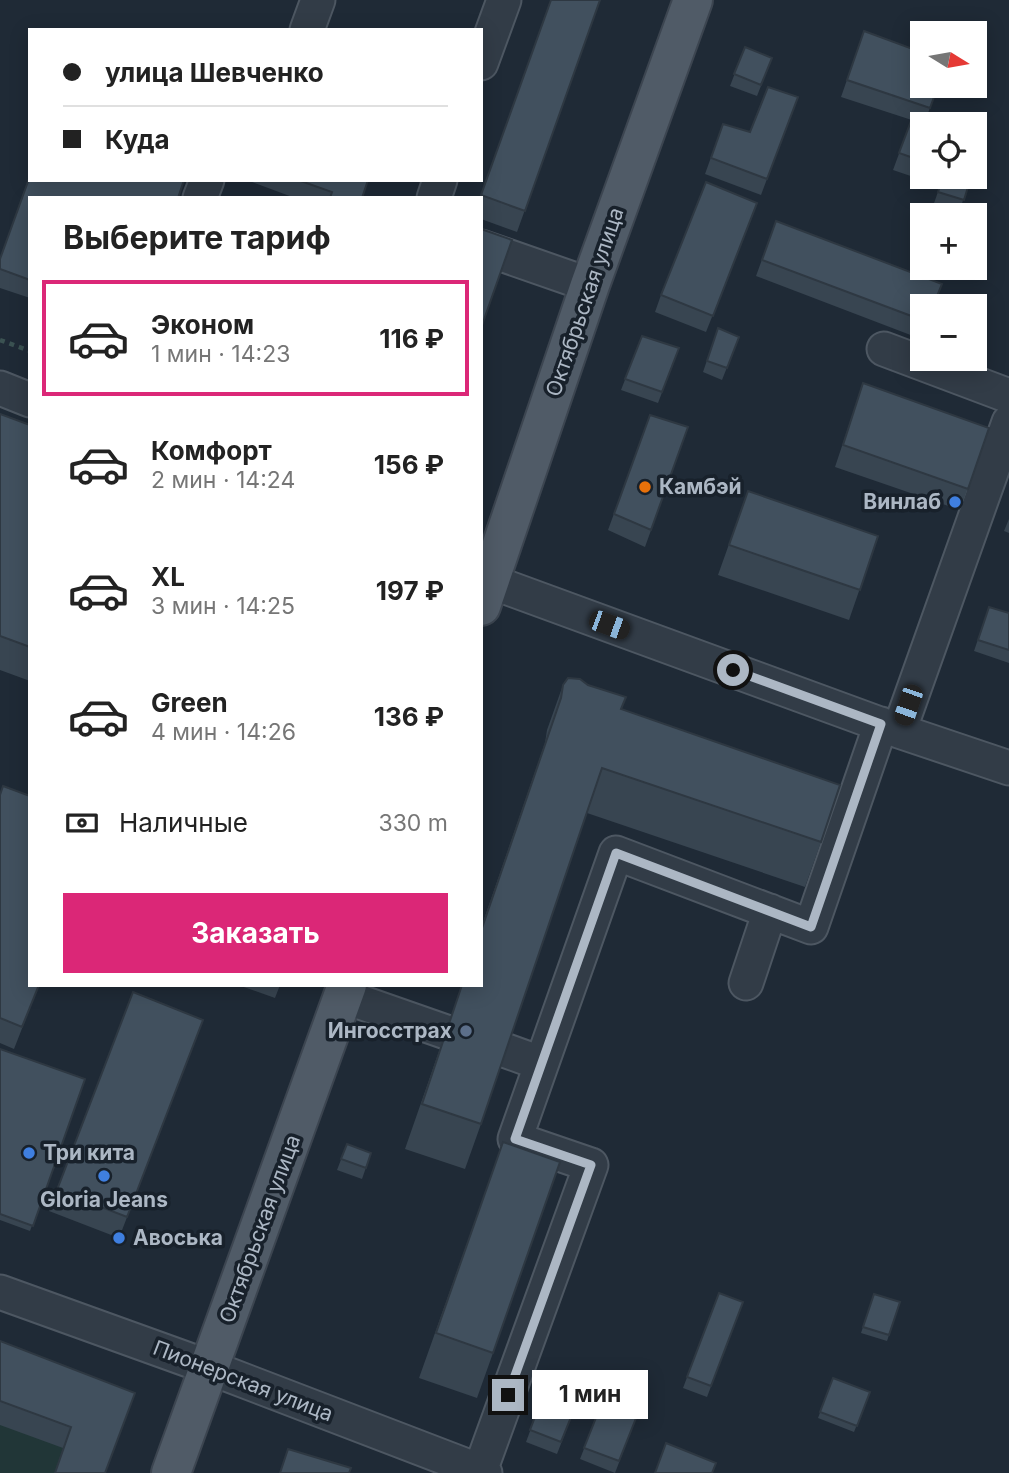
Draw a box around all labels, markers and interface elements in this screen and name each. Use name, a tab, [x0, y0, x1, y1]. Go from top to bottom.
north arrow	[910, 21, 987, 98]
map controls	[910, 21, 987, 371]
text: улица Шевченко	[105, 57, 324, 88]
button: locate	[910, 112, 987, 189]
text: Куда	[105, 124, 170, 155]
button: +	[910, 203, 987, 280]
street label: Октябрьская улица	[540, 204, 629, 400]
text: Выберите тариф	[63, 218, 331, 257]
button: −	[910, 294, 987, 371]
icon: car	[67, 307, 130, 370]
text: Эконом	[151, 309, 254, 340]
text: 116 ₽	[379, 323, 444, 354]
text: 1 мин · 14:23	[151, 340, 290, 368]
icon: car	[67, 433, 130, 496]
text: Комфорт	[151, 435, 272, 466]
text: 156 ₽	[374, 449, 444, 480]
text: 2 мин · 14:24	[151, 466, 295, 494]
place label: Камбэй	[659, 474, 742, 499]
marker: Камбэй	[637, 479, 653, 495]
place label: Винлаб	[863, 489, 941, 514]
marker: Винлаб	[947, 494, 963, 510]
icon: car	[67, 559, 130, 622]
text: XL	[151, 561, 185, 592]
text: 197 ₽	[376, 575, 444, 606]
text: 3 мин · 14:25	[151, 592, 295, 620]
car	[586, 608, 633, 642]
route start	[717, 654, 749, 686]
car	[892, 682, 925, 728]
icon: car	[67, 685, 130, 748]
text: Green	[151, 687, 228, 718]
text: 136 ₽	[374, 701, 444, 732]
text: 4 мин · 14:26	[151, 718, 296, 746]
icon: cash	[63, 804, 101, 842]
text: Наличные	[119, 807, 248, 838]
text: 330 m	[378, 809, 448, 837]
button: Заказать	[63, 893, 448, 973]
place label: Ингосстрах	[328, 1018, 452, 1043]
marker: Ингосстрах	[458, 1023, 474, 1039]
street label: Октябрьская улица	[214, 1131, 305, 1326]
place label: Три кита	[43, 1140, 135, 1165]
marker: Три кита	[21, 1145, 37, 1161]
marker: Gloria Jeans	[96, 1168, 112, 1184]
place label: Gloria Jeans	[40, 1187, 168, 1212]
place label: Авоська	[133, 1225, 223, 1250]
marker: Авоська	[111, 1230, 127, 1246]
street label: Пионерская улица	[150, 1335, 337, 1426]
callout: 1 мин	[532, 1370, 648, 1420]
route end	[492, 1379, 524, 1411]
text: 1 мин	[559, 1380, 621, 1408]

